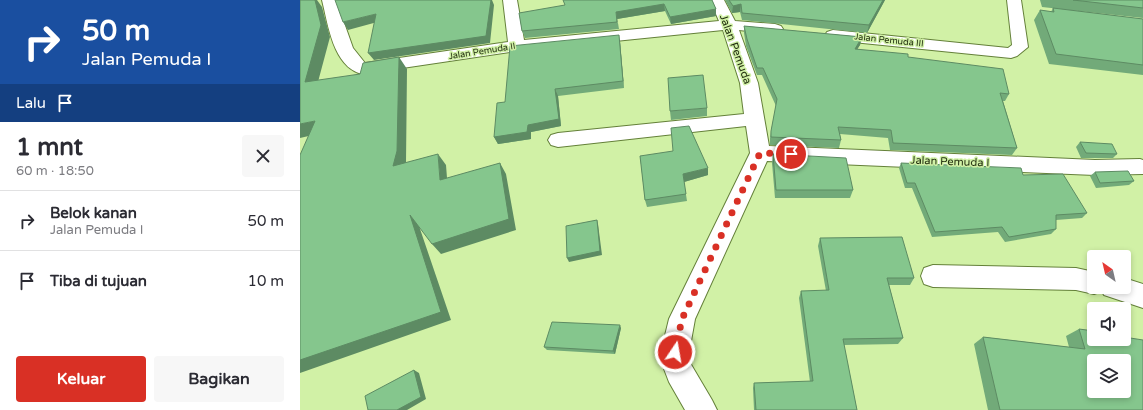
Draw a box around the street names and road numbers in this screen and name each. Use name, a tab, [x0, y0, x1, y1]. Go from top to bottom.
street label: Jalan Pemuda	[717, 13, 754, 86]
street label: Jalan Pemuda III	[854, 31, 924, 50]
street label: Jalan Pemuda II	[448, 41, 516, 62]
street label: Jalan Pemuda I	[910, 154, 990, 169]

